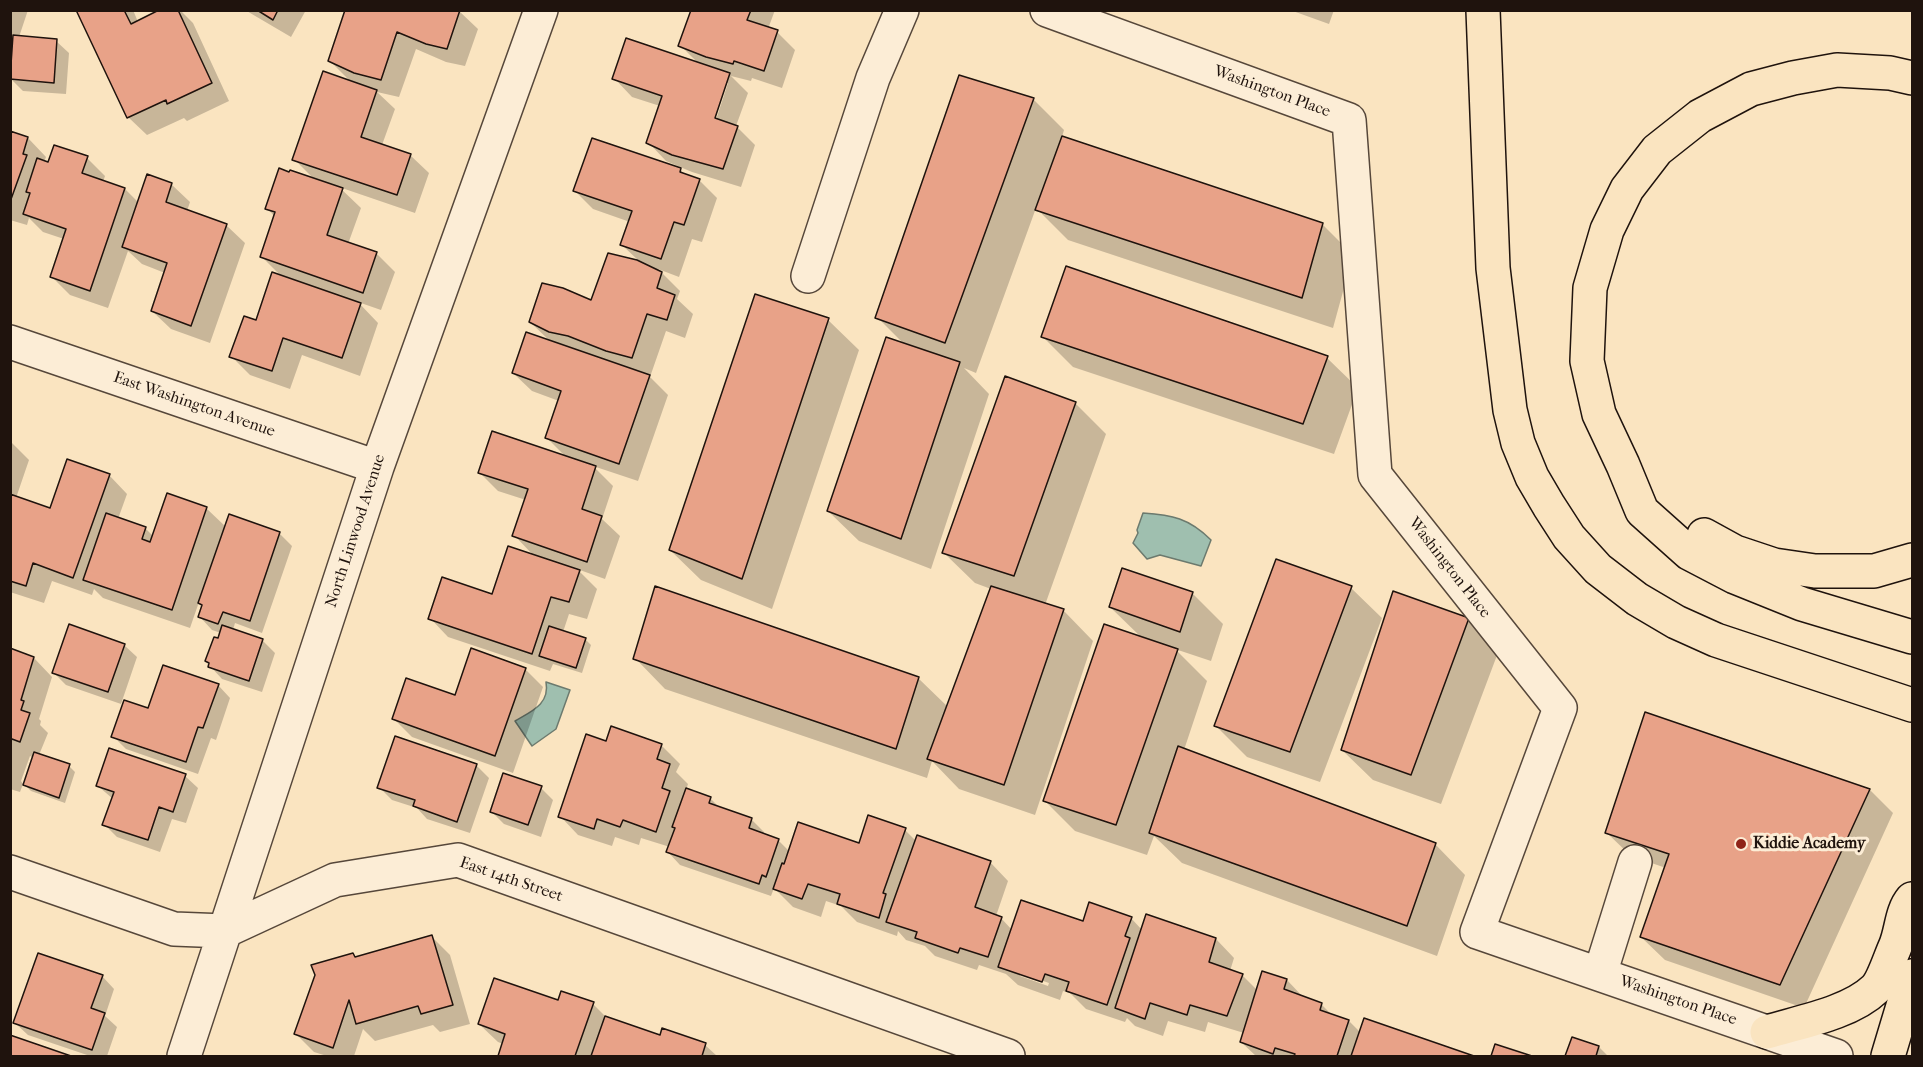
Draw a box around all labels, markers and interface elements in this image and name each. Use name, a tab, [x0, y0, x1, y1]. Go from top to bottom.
street label: Washington Place	[1211, 62, 1333, 122]
street label: East Washington Avenue	[111, 368, 277, 442]
street label: North Linwood Avenue	[322, 452, 390, 610]
street label: Washington Place	[1404, 514, 1494, 622]
place label: Kiddie Academy	[1753, 834, 1865, 854]
marker: Kiddie Academy	[1734, 837, 1748, 851]
street label: East 14th Street	[457, 853, 565, 907]
street label: Washington Place	[1617, 972, 1739, 1030]

